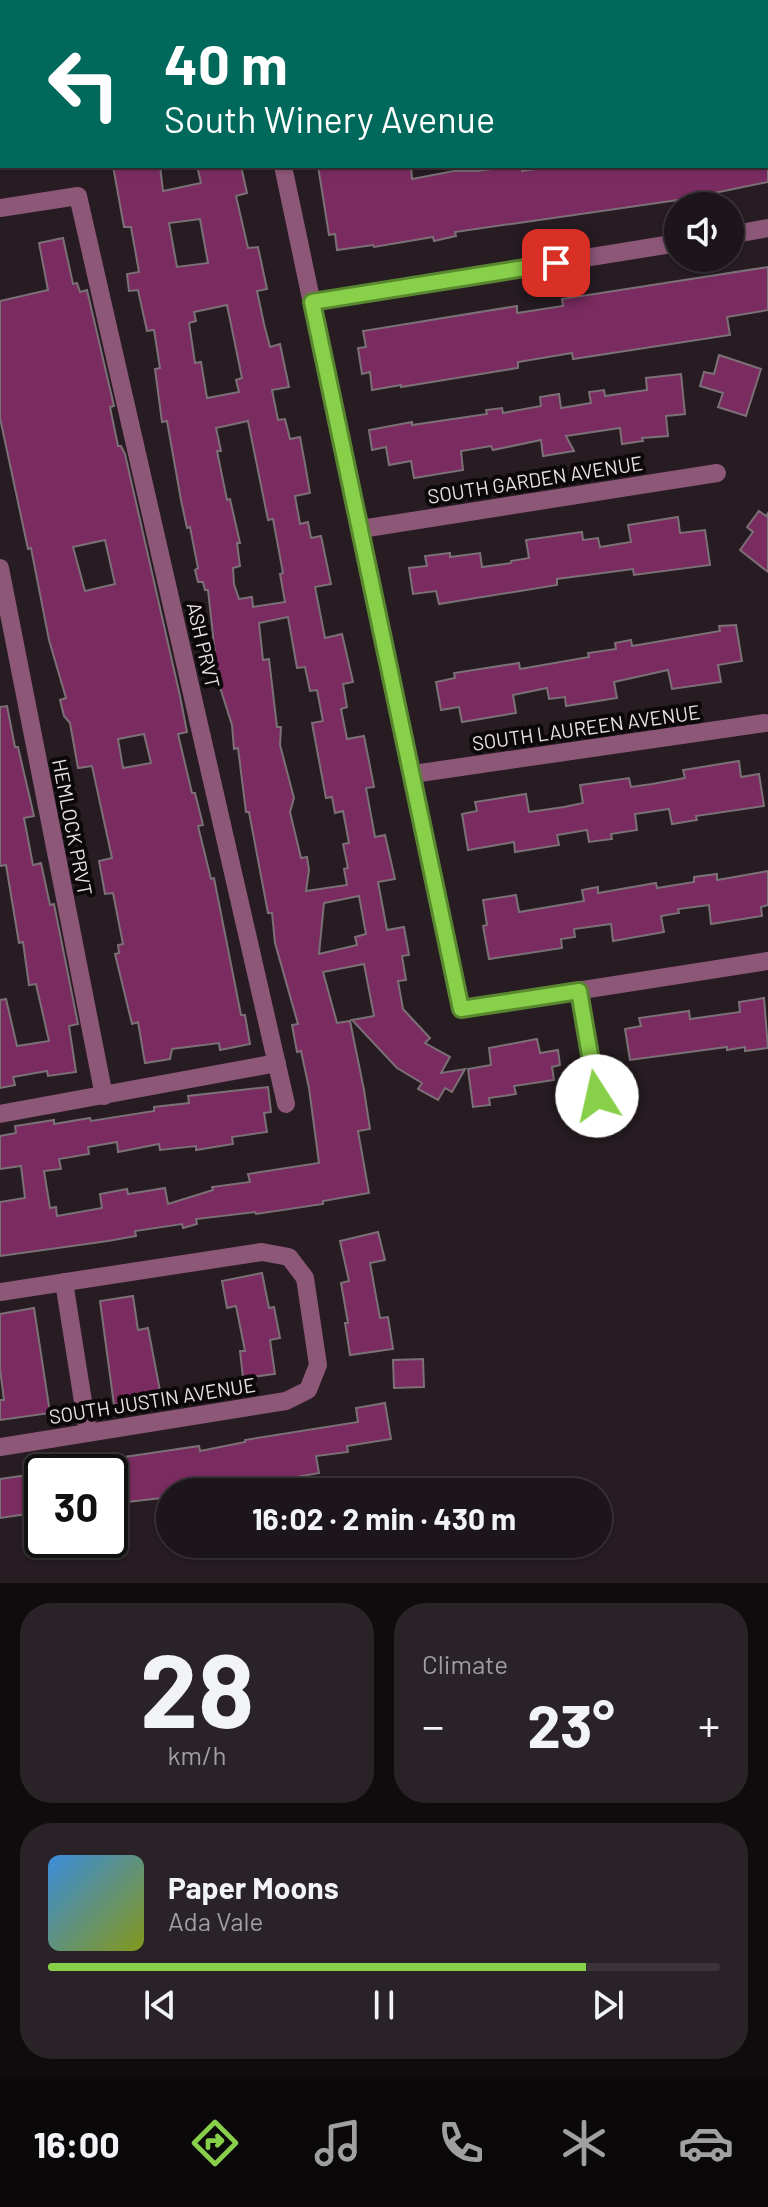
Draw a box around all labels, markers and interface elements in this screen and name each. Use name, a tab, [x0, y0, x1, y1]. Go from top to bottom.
text: 40 m	[164, 29, 288, 96]
icon: left	[32, 32, 136, 136]
text: South Winery Avenue	[164, 97, 495, 140]
map controls	[664, 192, 744, 272]
button: sound	[664, 192, 744, 272]
pin	[522, 229, 590, 297]
icon: arrive	[534, 241, 578, 285]
street label: SOUTH GARDEN AVENUE	[426, 450, 644, 508]
street label: ASH PRVT	[182, 600, 226, 690]
street label: SOUTH LAUREEN AVENUE	[470, 699, 702, 755]
street label: HEMLOCK PRVT	[48, 757, 98, 897]
position arrow	[555, 1054, 639, 1138]
street label: SOUTH JUSTIN AVENUE	[47, 1372, 257, 1428]
speed limit sign: 30	[24, 1454, 128, 1558]
text: 16:02 · 2 min · 430 m	[252, 1500, 516, 1536]
text: 28	[140, 1624, 254, 1749]
text: Climate	[422, 1648, 508, 1679]
text: 23°	[527, 1688, 615, 1760]
text: −	[422, 1698, 444, 1751]
text: +	[698, 1698, 720, 1751]
text: km/h	[168, 1739, 226, 1770]
text: Paper Moons	[168, 1869, 339, 1905]
text: Ada Vale	[168, 1905, 263, 1936]
icon: previous	[138, 1983, 182, 2027]
icon: pause	[362, 1983, 406, 2027]
icon: next	[586, 1983, 630, 2027]
icon: directions	[187, 2115, 243, 2171]
icon: music	[310, 2115, 366, 2171]
icon: phone	[433, 2115, 489, 2171]
icon: climate	[556, 2115, 612, 2171]
icon: car	[678, 2115, 734, 2171]
text: 16:00	[33, 2122, 120, 2165]

